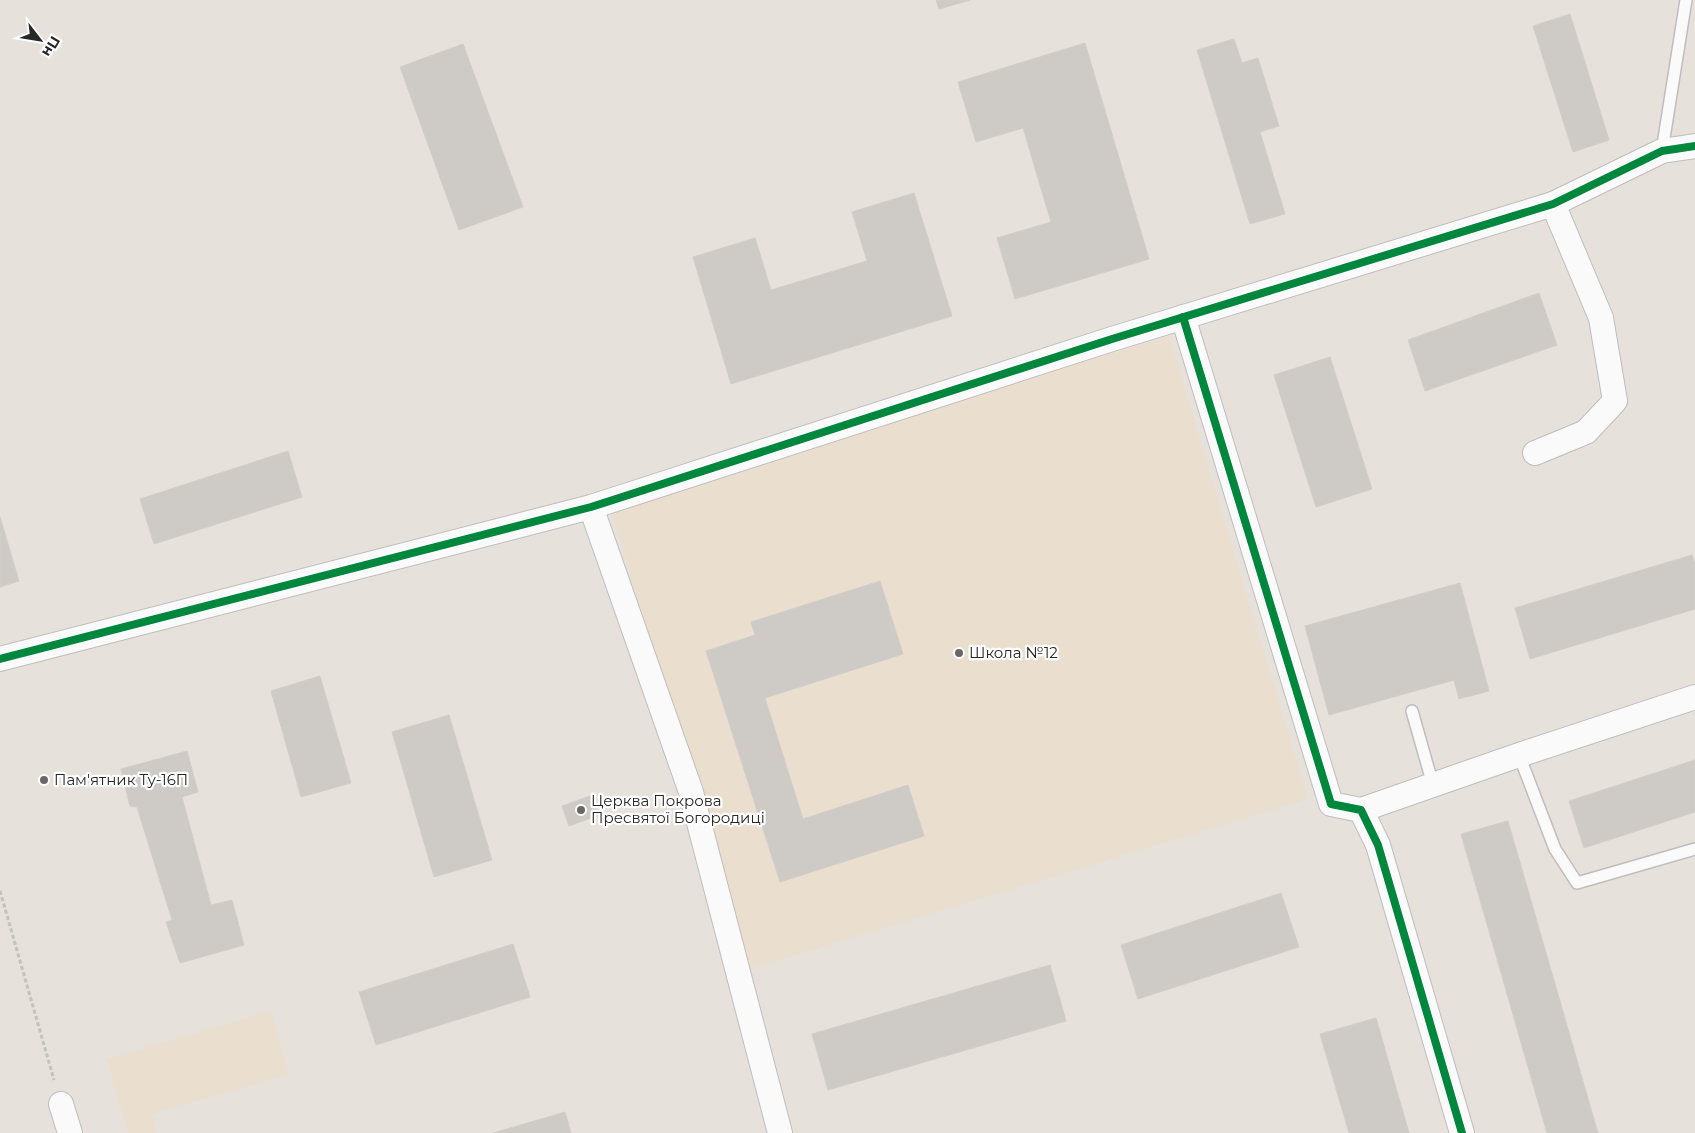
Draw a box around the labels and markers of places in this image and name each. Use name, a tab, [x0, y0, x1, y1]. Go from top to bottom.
place label: Школа №12	[969, 643, 1058, 662]
marker: Школа №12	[953, 647, 965, 659]
place label: Пам'ятник Ту-16П	[54, 770, 188, 789]
marker: Пам'ятник Ту-16П	[38, 774, 50, 786]
place label: Церква Покрова Пресвятої Богородиці	[591, 791, 765, 827]
marker: Церква Покрова Пресвятої Богородиці	[575, 804, 587, 816]

